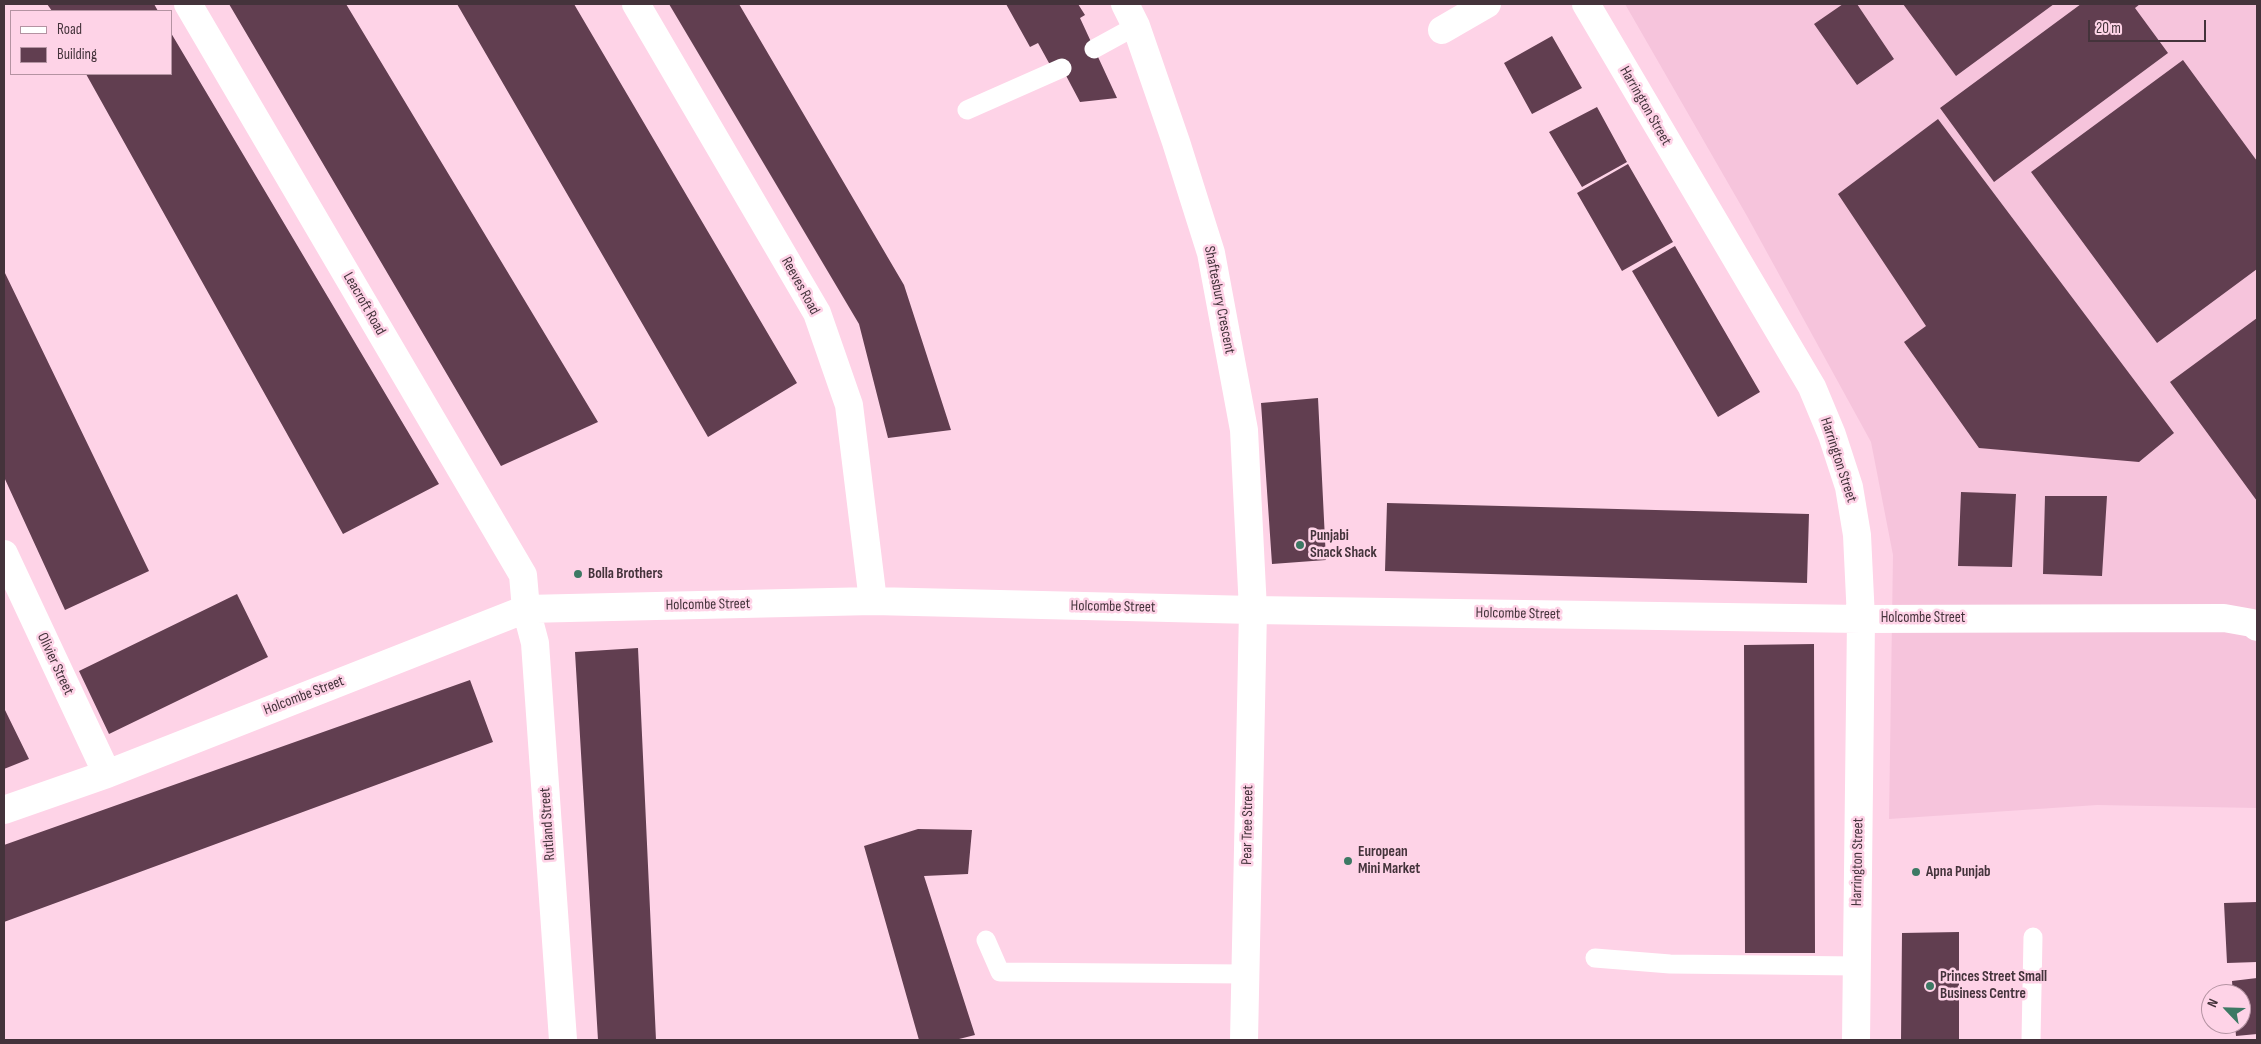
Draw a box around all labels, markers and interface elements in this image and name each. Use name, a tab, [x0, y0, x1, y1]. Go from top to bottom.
legend	[10, 10, 172, 75]
scale bar	[2091, 10, 2208, 42]
text: 20 m	[2096, 19, 2121, 38]
text: Road	[57, 20, 82, 39]
text: Building	[57, 45, 97, 64]
street label: Harrington Street	[1615, 63, 1675, 149]
street label: Shaftesbury Crescent	[1200, 244, 1238, 356]
street label: Reeves Road	[777, 254, 823, 318]
street label: Leacroft Road	[339, 269, 389, 339]
street label: Harrington Street	[1816, 415, 1860, 505]
place label: Punjabi Snack Shack	[1310, 527, 1377, 562]
marker: Punjabi Snack Shack	[1294, 539, 1306, 551]
place label: Bolla Brothers	[588, 565, 663, 583]
marker: Bolla Brothers	[572, 568, 584, 580]
street label: Holcombe Street	[665, 595, 751, 615]
street label: Holcombe Street	[1070, 597, 1156, 617]
street label: Holcombe Street	[1475, 604, 1561, 624]
street label: Holcombe Street	[1881, 609, 1965, 627]
street label: Olivier Street	[33, 630, 77, 698]
street label: Holcombe Street	[261, 672, 347, 720]
street label: Pear Tree Street	[1238, 785, 1258, 865]
street label: Rutland Street	[536, 787, 560, 861]
street label: Harrington Street	[1848, 818, 1868, 906]
place label: European Mini Market	[1358, 843, 1420, 878]
marker: European Mini Market	[1342, 855, 1354, 867]
place label: Apna Punjab	[1926, 863, 1991, 881]
marker: Apna Punjab	[1910, 866, 1922, 878]
place label: Princes Street Small Business Centre	[1940, 968, 2047, 1003]
marker: Princes Street Small Business Centre	[1924, 980, 1936, 992]
north arrow	[2201, 984, 2251, 1034]
text: N	[2203, 996, 2222, 1010]

